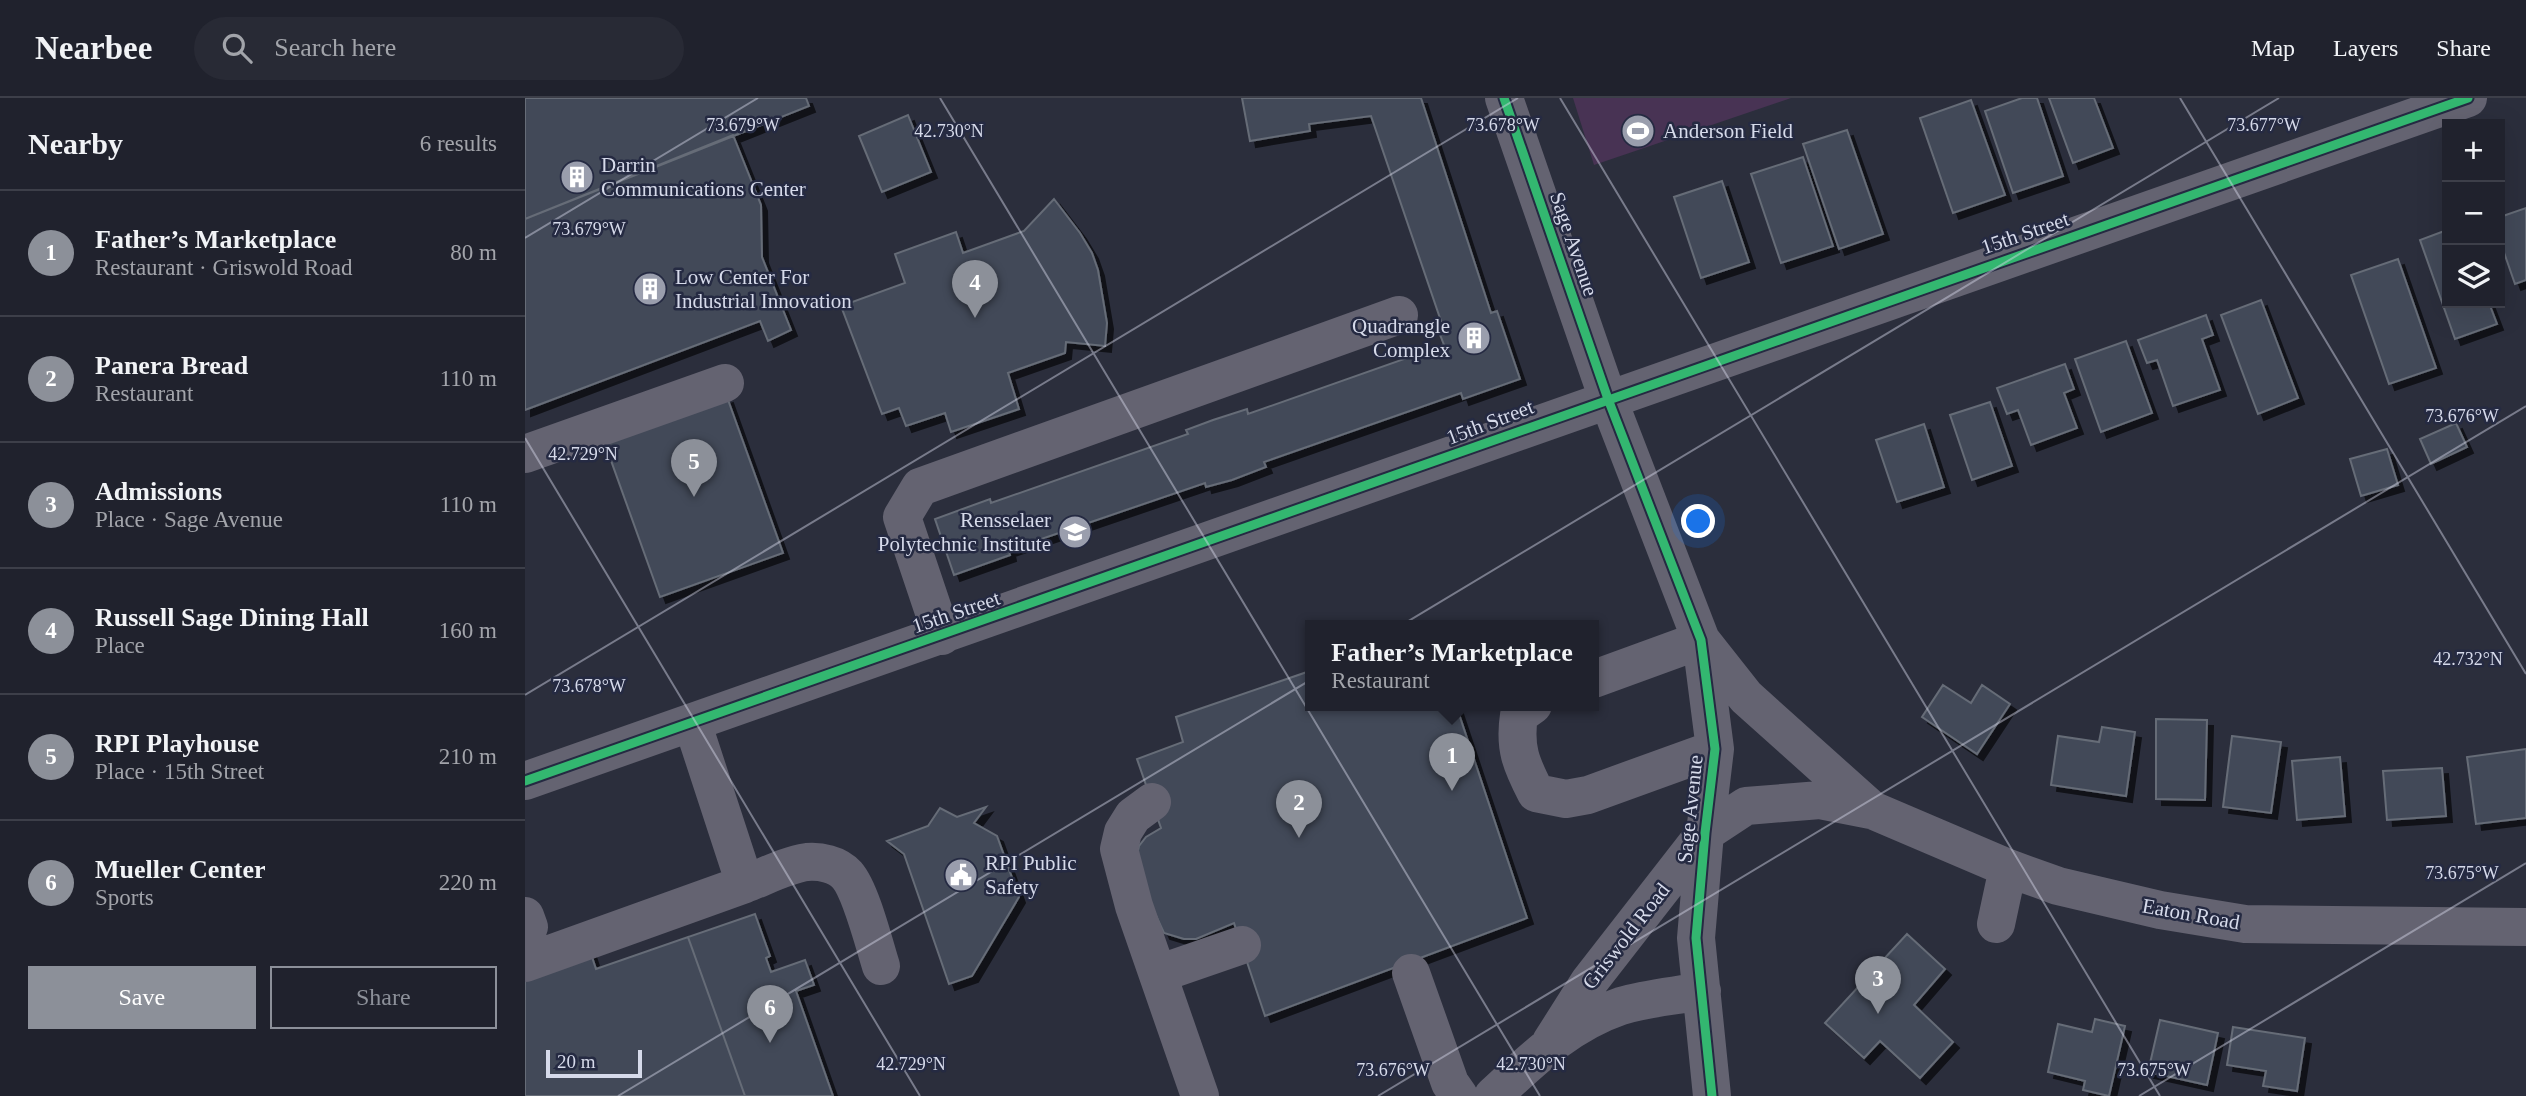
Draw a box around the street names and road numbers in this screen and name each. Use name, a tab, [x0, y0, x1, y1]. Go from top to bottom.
street label: Sage Avenue	[1545, 189, 1603, 299]
street label: 15th Street	[1978, 207, 2072, 259]
street label: 15th Street	[1443, 394, 1537, 450]
street label: 15th Street	[909, 586, 1003, 638]
street label: Sage Avenue	[1672, 754, 1708, 864]
street label: Griswold Road	[1577, 878, 1675, 994]
street label: Eaton Road	[2140, 894, 2242, 934]

